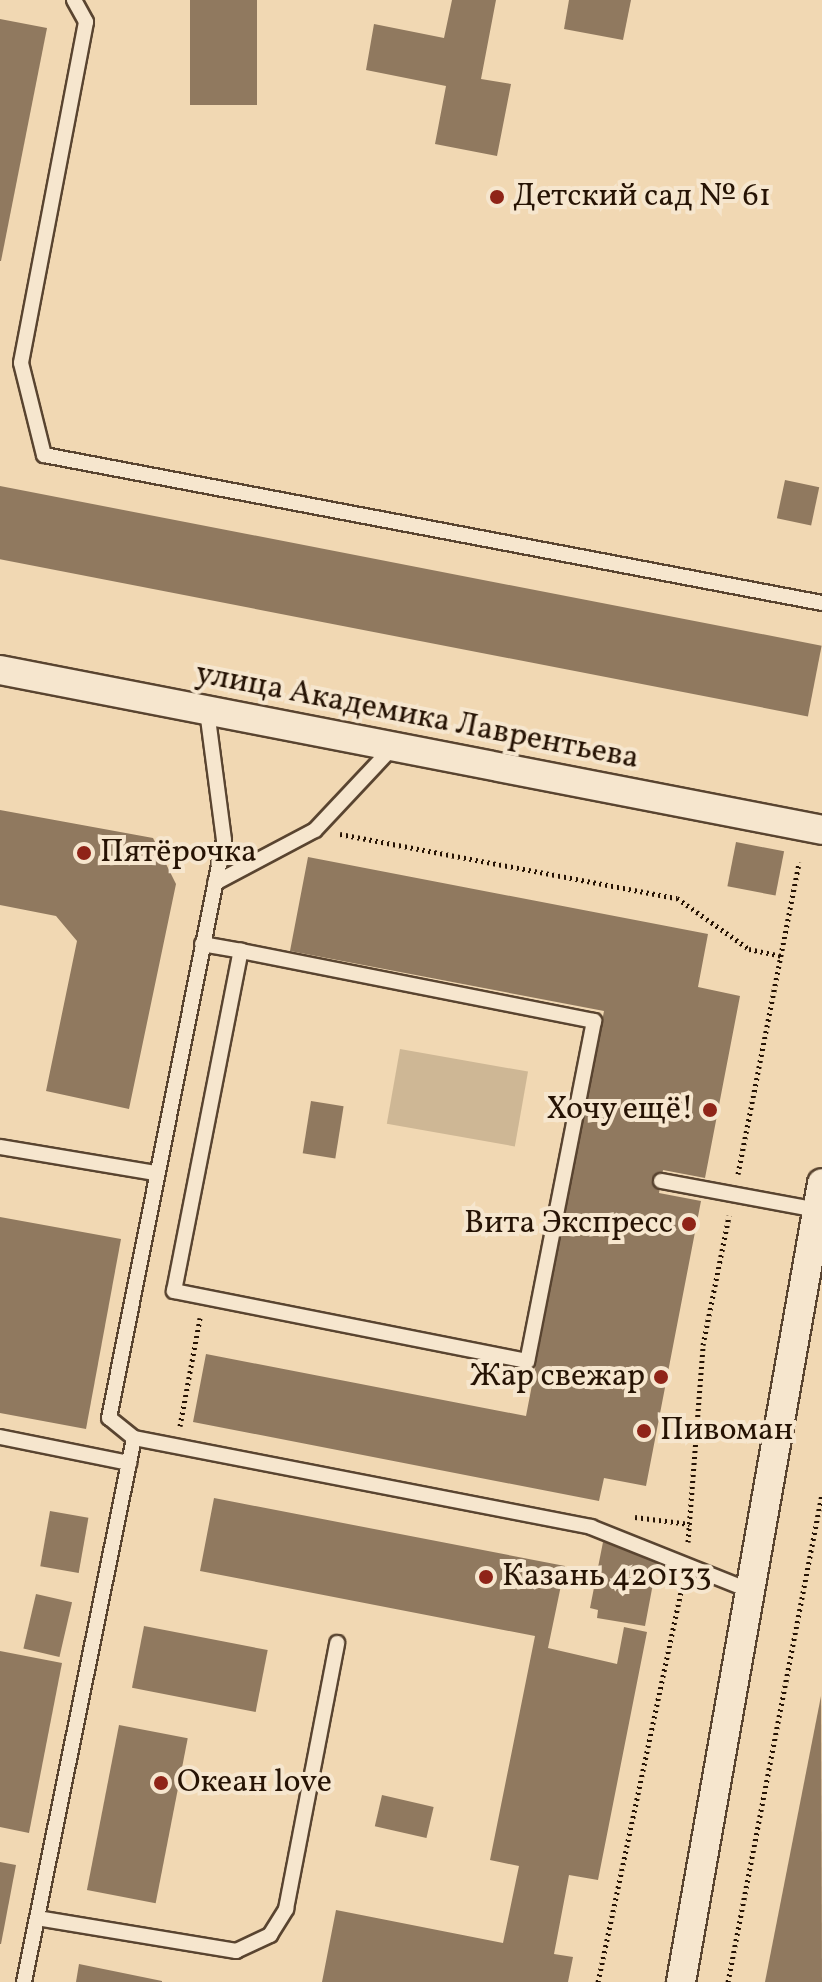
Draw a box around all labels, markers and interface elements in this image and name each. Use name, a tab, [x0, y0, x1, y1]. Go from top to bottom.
place label: Детский сад № 61	[513, 178, 771, 216]
marker: Детский сад № 61	[488, 188, 506, 206]
street label: улица Академика Лаврентьева	[192, 655, 642, 779]
place label: Пятёрочка	[100, 834, 257, 872]
marker: Пятёрочка	[75, 844, 93, 862]
place label: Хочу ещё!	[545, 1091, 694, 1129]
marker: Хочу ещё!	[701, 1101, 719, 1119]
place label: Вита Экспресс	[464, 1205, 673, 1243]
marker: Вита Экспресс	[680, 1215, 698, 1233]
place label: Жар свежар	[470, 1358, 645, 1396]
marker: Жар свежар	[652, 1368, 670, 1386]
place label: Пивоман	[660, 1412, 793, 1450]
marker: Пивоман	[635, 1422, 653, 1440]
place label: Казань 420133	[502, 1558, 712, 1596]
marker: Казань 420133	[477, 1568, 495, 1586]
place label: Океан love	[177, 1764, 332, 1802]
marker: Океан love	[152, 1774, 170, 1792]

